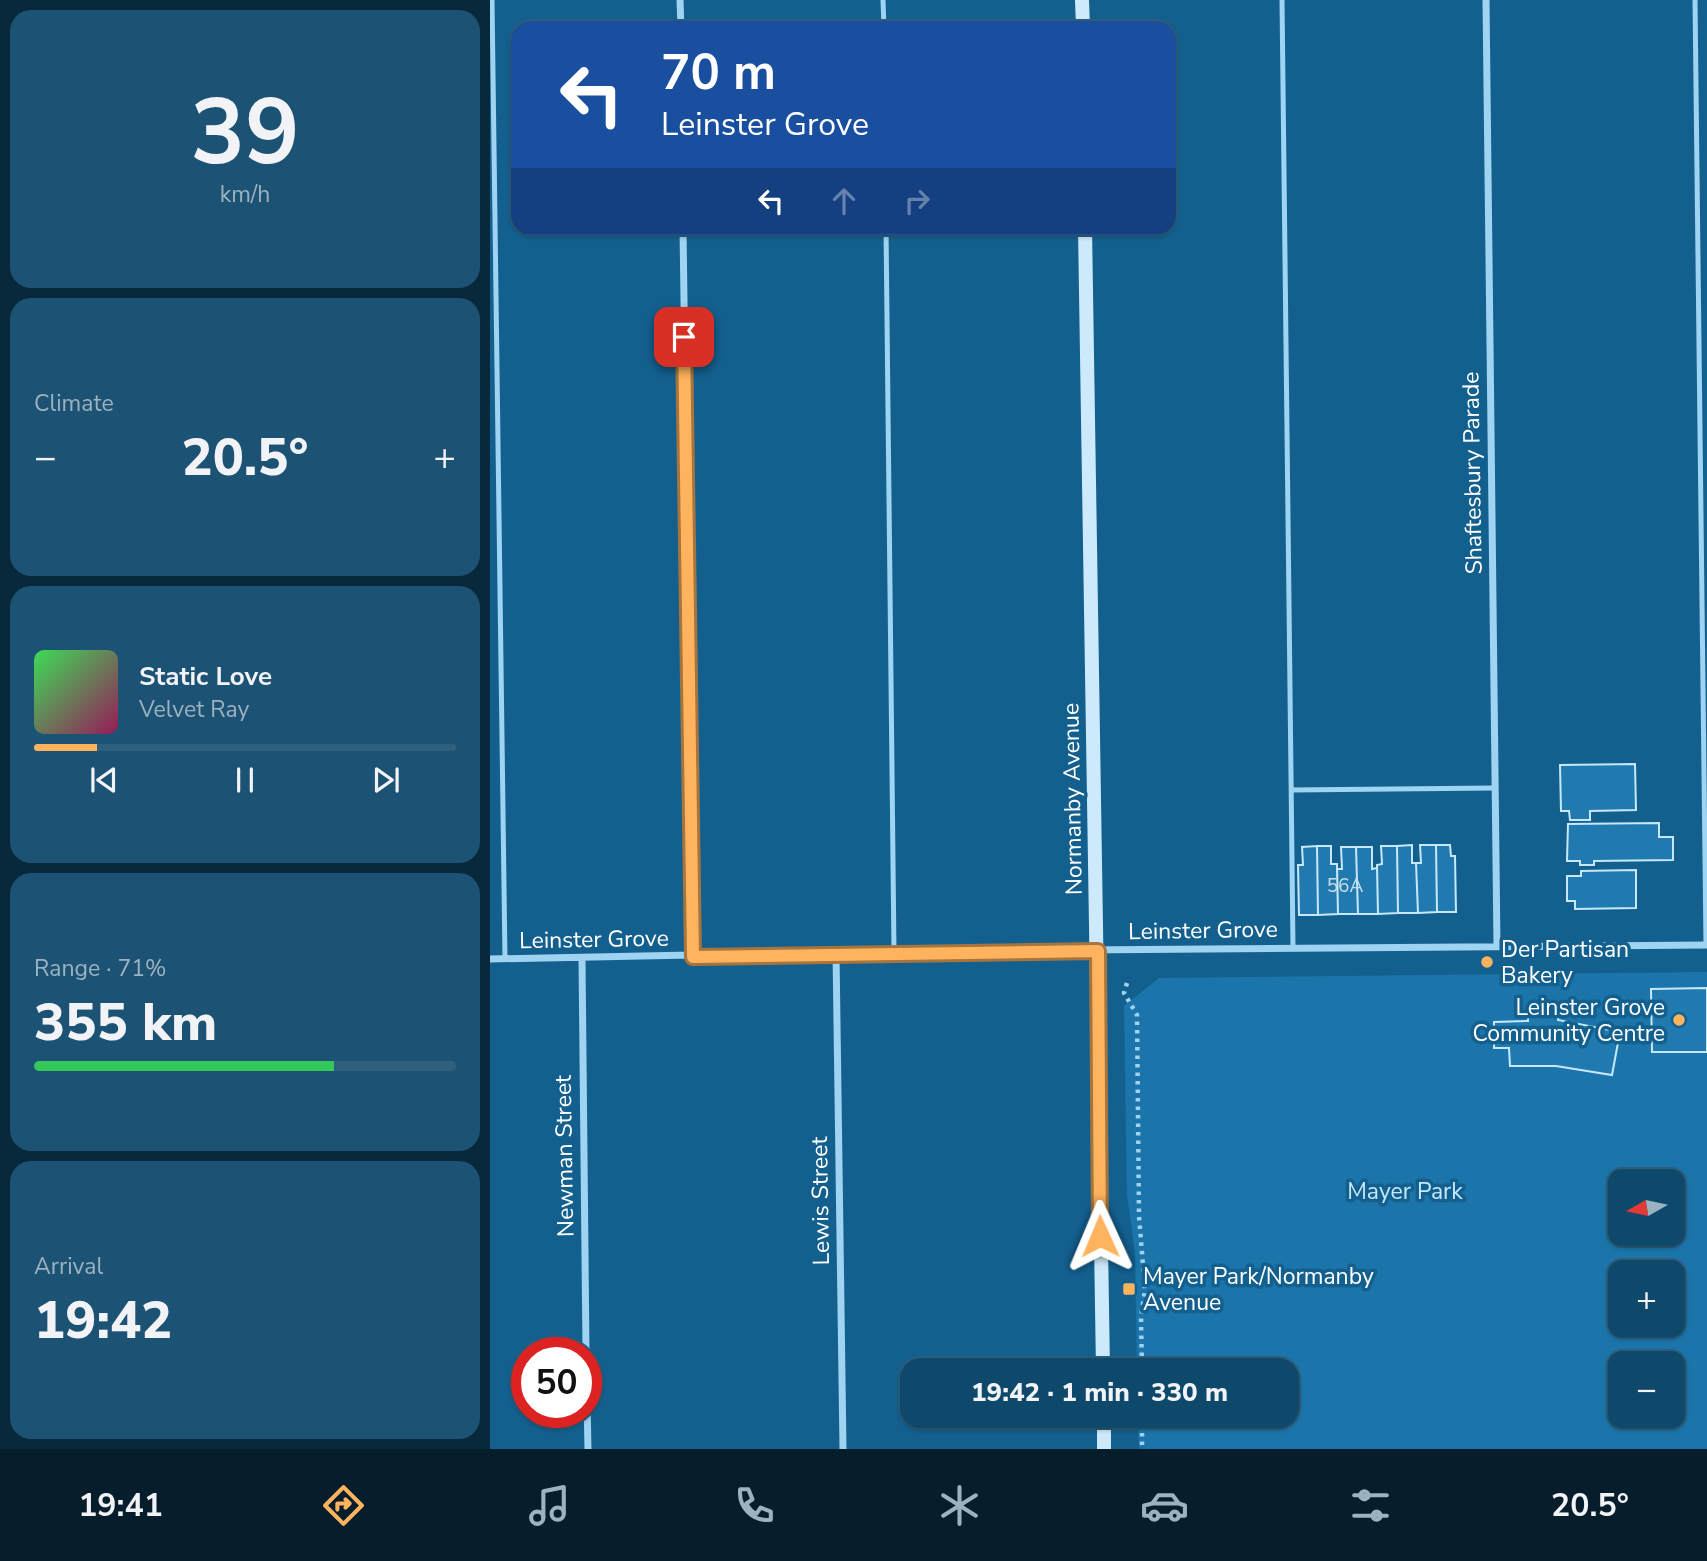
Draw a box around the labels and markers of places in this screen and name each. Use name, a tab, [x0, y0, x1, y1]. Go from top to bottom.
pin	[654, 307, 714, 367]
place label: Der Partisan Bakery	[1501, 934, 1629, 991]
marker: Der Partisan Bakery	[1479, 954, 1495, 970]
place label: Leinster Grove Community Centre	[1473, 992, 1665, 1049]
marker: Leinster Grove Community Centre	[1671, 1012, 1687, 1028]
place label: Mayer Park/Normanby Avenue	[1143, 1261, 1374, 1318]
marker: Mayer Park/Normanby Avenue	[1121, 1281, 1137, 1297]

